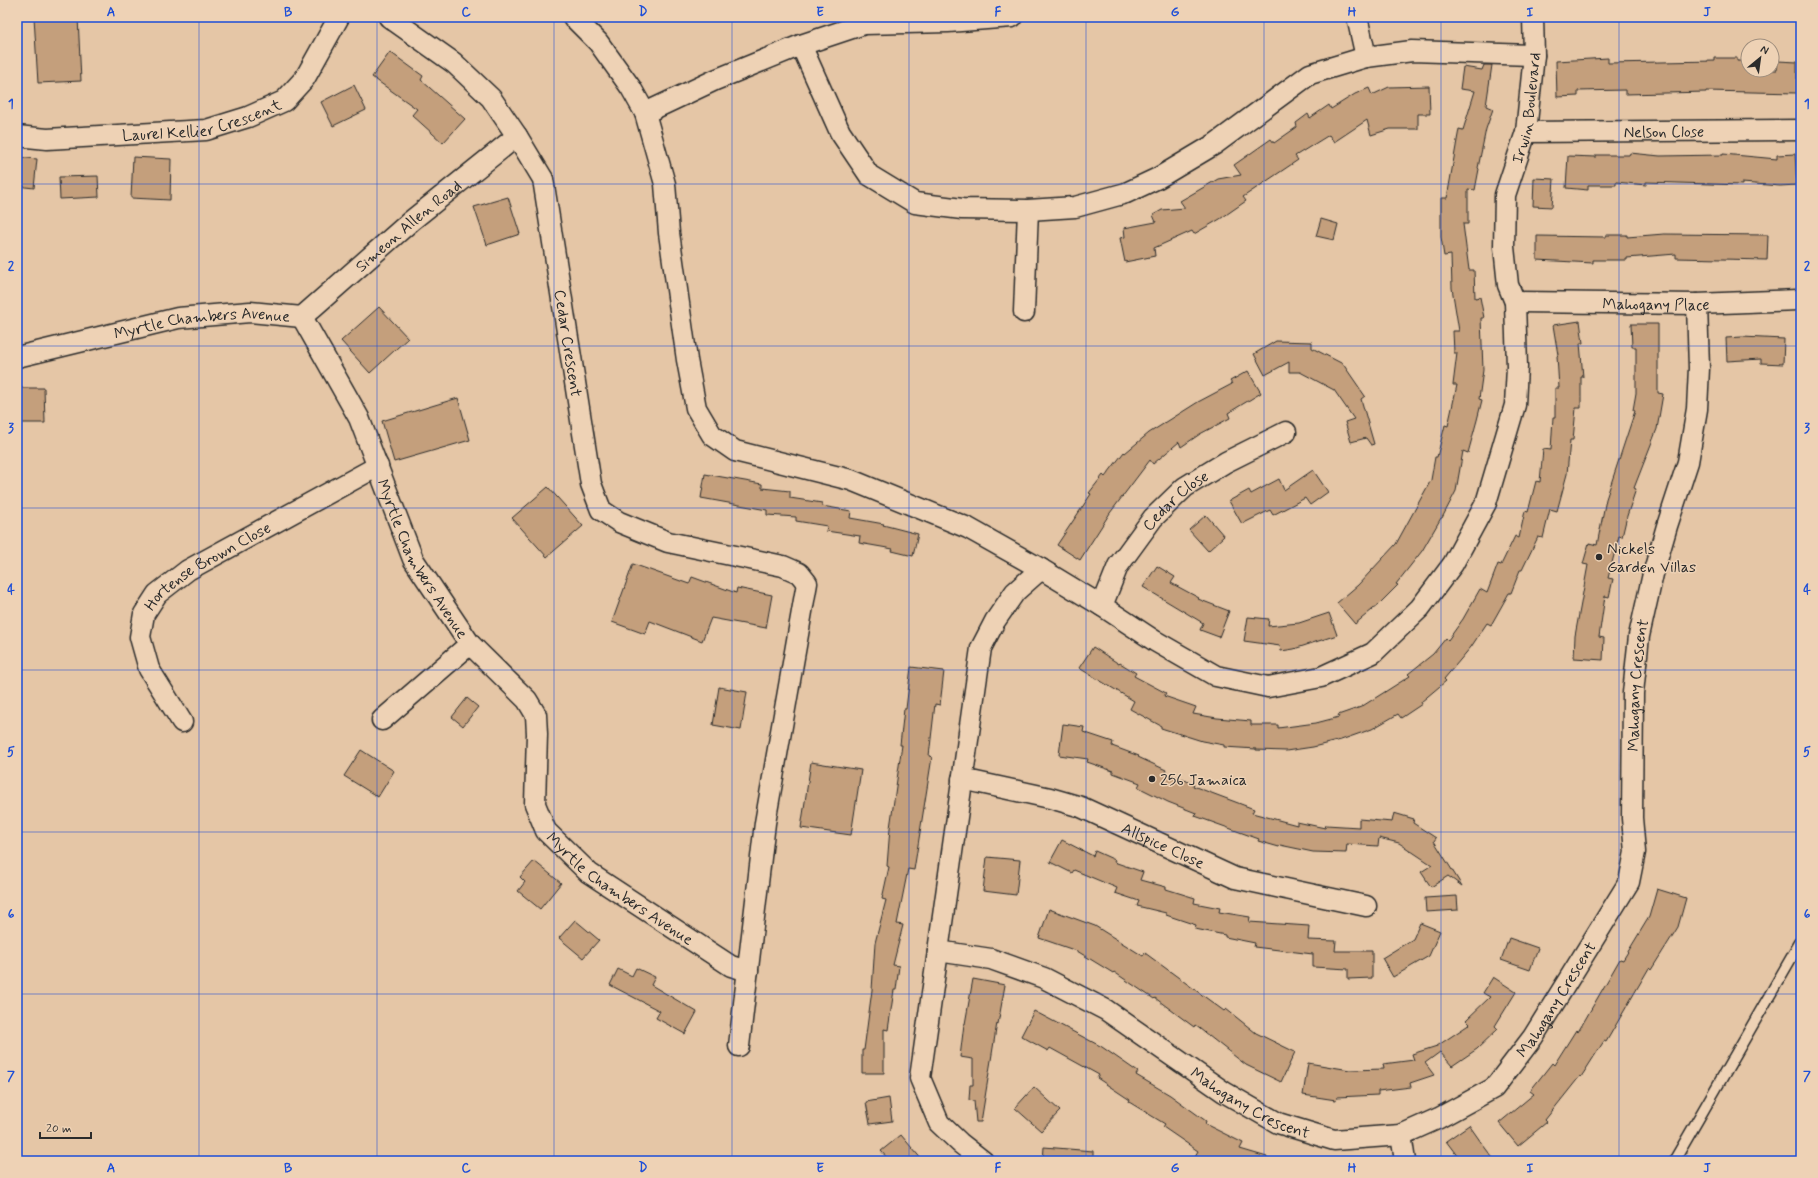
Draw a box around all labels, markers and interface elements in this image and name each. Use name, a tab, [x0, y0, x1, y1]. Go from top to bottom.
text: A	[107, 4, 115, 21]
text: B	[284, 4, 293, 21]
text: C	[461, 4, 471, 21]
text: D	[639, 4, 648, 21]
text: E	[816, 4, 824, 21]
text: F	[995, 4, 1002, 21]
text: G	[1171, 4, 1180, 21]
text: H	[1348, 4, 1357, 21]
text: I	[1527, 4, 1534, 21]
text: J	[1703, 4, 1711, 21]
north arrow	[1740, 38, 1780, 78]
text: N	[1758, 42, 1771, 58]
street label: Irwin Boulevard	[1507, 51, 1546, 166]
street label: Laurel Kellier Crescent	[122, 94, 286, 147]
text: 1	[8, 96, 14, 113]
text: 1	[1804, 96, 1810, 113]
street label: Nelson Close	[1624, 122, 1704, 143]
street label: Simeon Allen Road	[351, 176, 466, 277]
text: 2	[8, 258, 15, 275]
text: 2	[1804, 258, 1811, 275]
street label: Cedar Crescent	[549, 288, 586, 399]
street label: Mahogany Place	[1602, 294, 1710, 316]
street label: Myrtle Chambers Avenue	[112, 303, 291, 345]
text: 3	[8, 420, 14, 437]
text: 3	[1804, 420, 1810, 437]
street label: Cedar Close	[1138, 466, 1213, 535]
street label: Myrtle Chambers Avenue	[371, 476, 472, 643]
street label: Hortense Brown Close	[140, 518, 275, 615]
place label: Nickels Garden Villas	[1607, 539, 1696, 578]
marker: Nickels Garden Villas	[1594, 552, 1604, 562]
text: 4	[7, 582, 15, 599]
text: 4	[1803, 582, 1811, 599]
street label: Mahogany Crescent	[1624, 617, 1655, 752]
text: 5	[7, 744, 15, 761]
text: 5	[1803, 744, 1811, 761]
place label: 256 Jamaica	[1160, 770, 1247, 791]
marker: 256 Jamaica	[1147, 774, 1157, 784]
street label: Allspice Close	[1118, 818, 1208, 875]
street label: Myrtle Chambers Avenue	[541, 828, 697, 951]
text: 6	[8, 906, 15, 923]
text: 6	[1804, 906, 1811, 923]
street label: Mahogany Crescent	[1512, 938, 1602, 1062]
street label: Mahogany Crescent	[1186, 1063, 1313, 1144]
text: 7	[7, 1068, 15, 1085]
text: 7	[1803, 1068, 1811, 1085]
scale bar	[40, 1114, 91, 1140]
text: 20 m	[46, 1121, 72, 1137]
text: A	[107, 1160, 115, 1177]
text: B	[284, 1160, 293, 1177]
text: C	[461, 1160, 471, 1177]
text: D	[639, 1160, 648, 1177]
text: E	[816, 1160, 824, 1177]
text: F	[995, 1160, 1002, 1177]
text: G	[1171, 1160, 1180, 1177]
text: H	[1348, 1160, 1357, 1177]
text: I	[1527, 1160, 1534, 1177]
text: J	[1703, 1160, 1711, 1177]

